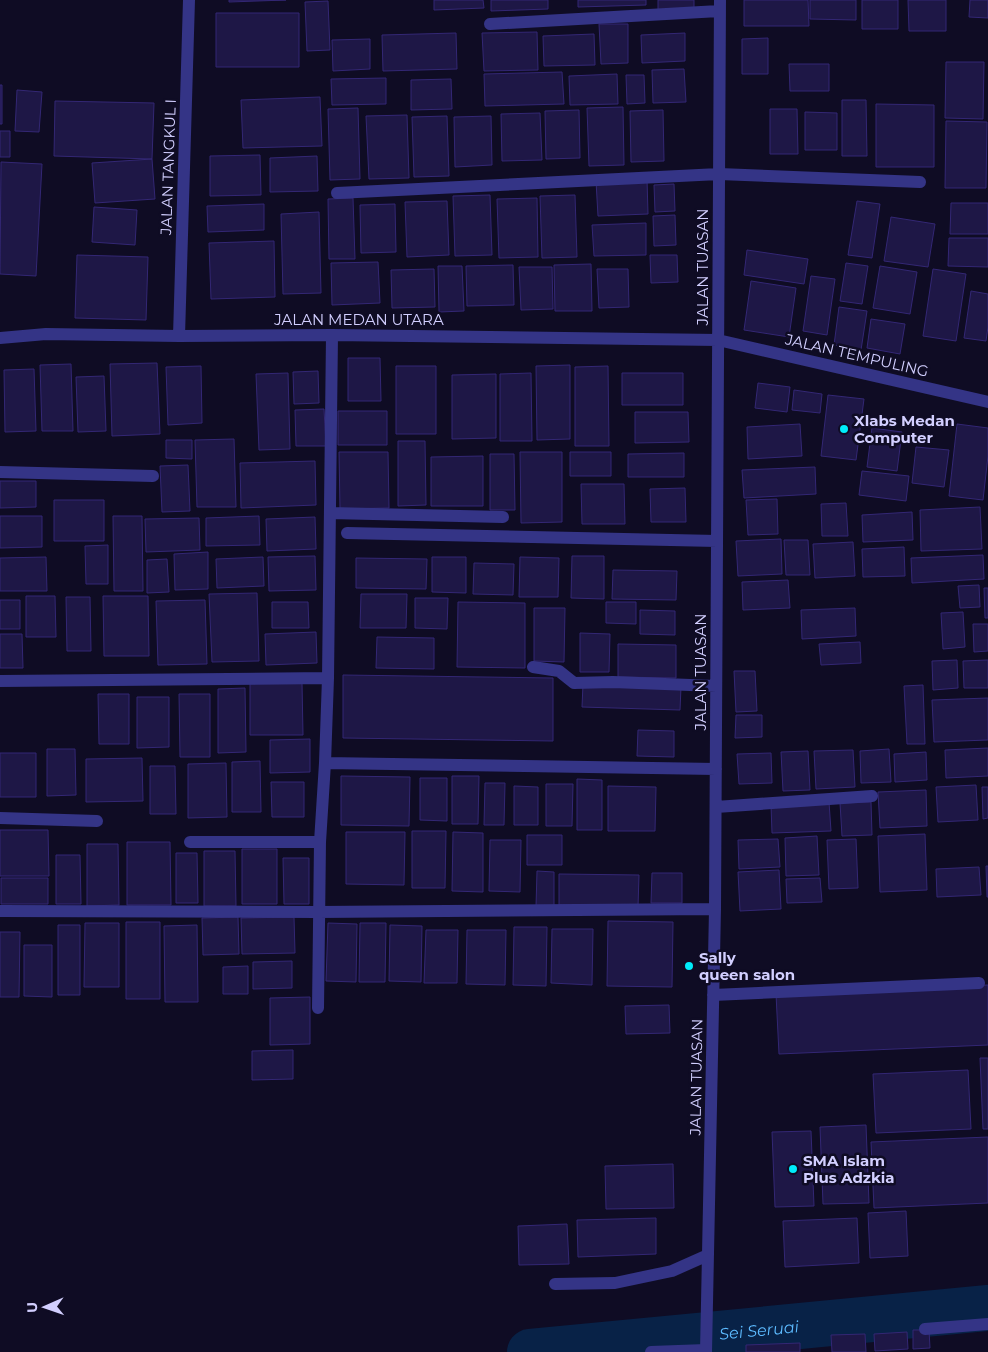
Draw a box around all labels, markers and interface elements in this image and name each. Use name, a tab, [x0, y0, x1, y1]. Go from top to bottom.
street label: JALAN TANGKUL I	[156, 99, 180, 236]
street label: JALAN TUASAN	[693, 209, 712, 326]
street label: JALAN MEDAN UTARA	[273, 310, 444, 329]
street label: JALAN TEMPULING	[783, 329, 930, 381]
place label: Xlabs Medan Computer	[854, 411, 955, 447]
marker: Xlabs Medan Computer	[838, 423, 850, 435]
street label: JALAN TUASAN	[691, 614, 710, 731]
place label: Sally queen salon	[699, 948, 795, 984]
marker: Sally queen salon	[683, 960, 695, 972]
street label: JALAN TUASAN	[685, 1018, 707, 1137]
place label: SMA Islam Plus Adzkia	[803, 1151, 895, 1187]
marker: SMA Islam Plus Adzkia	[787, 1163, 799, 1175]
north arrow	[20, 1282, 70, 1332]
text: U	[23, 1302, 41, 1313]
water label: Sei Seruai	[718, 1317, 800, 1343]

